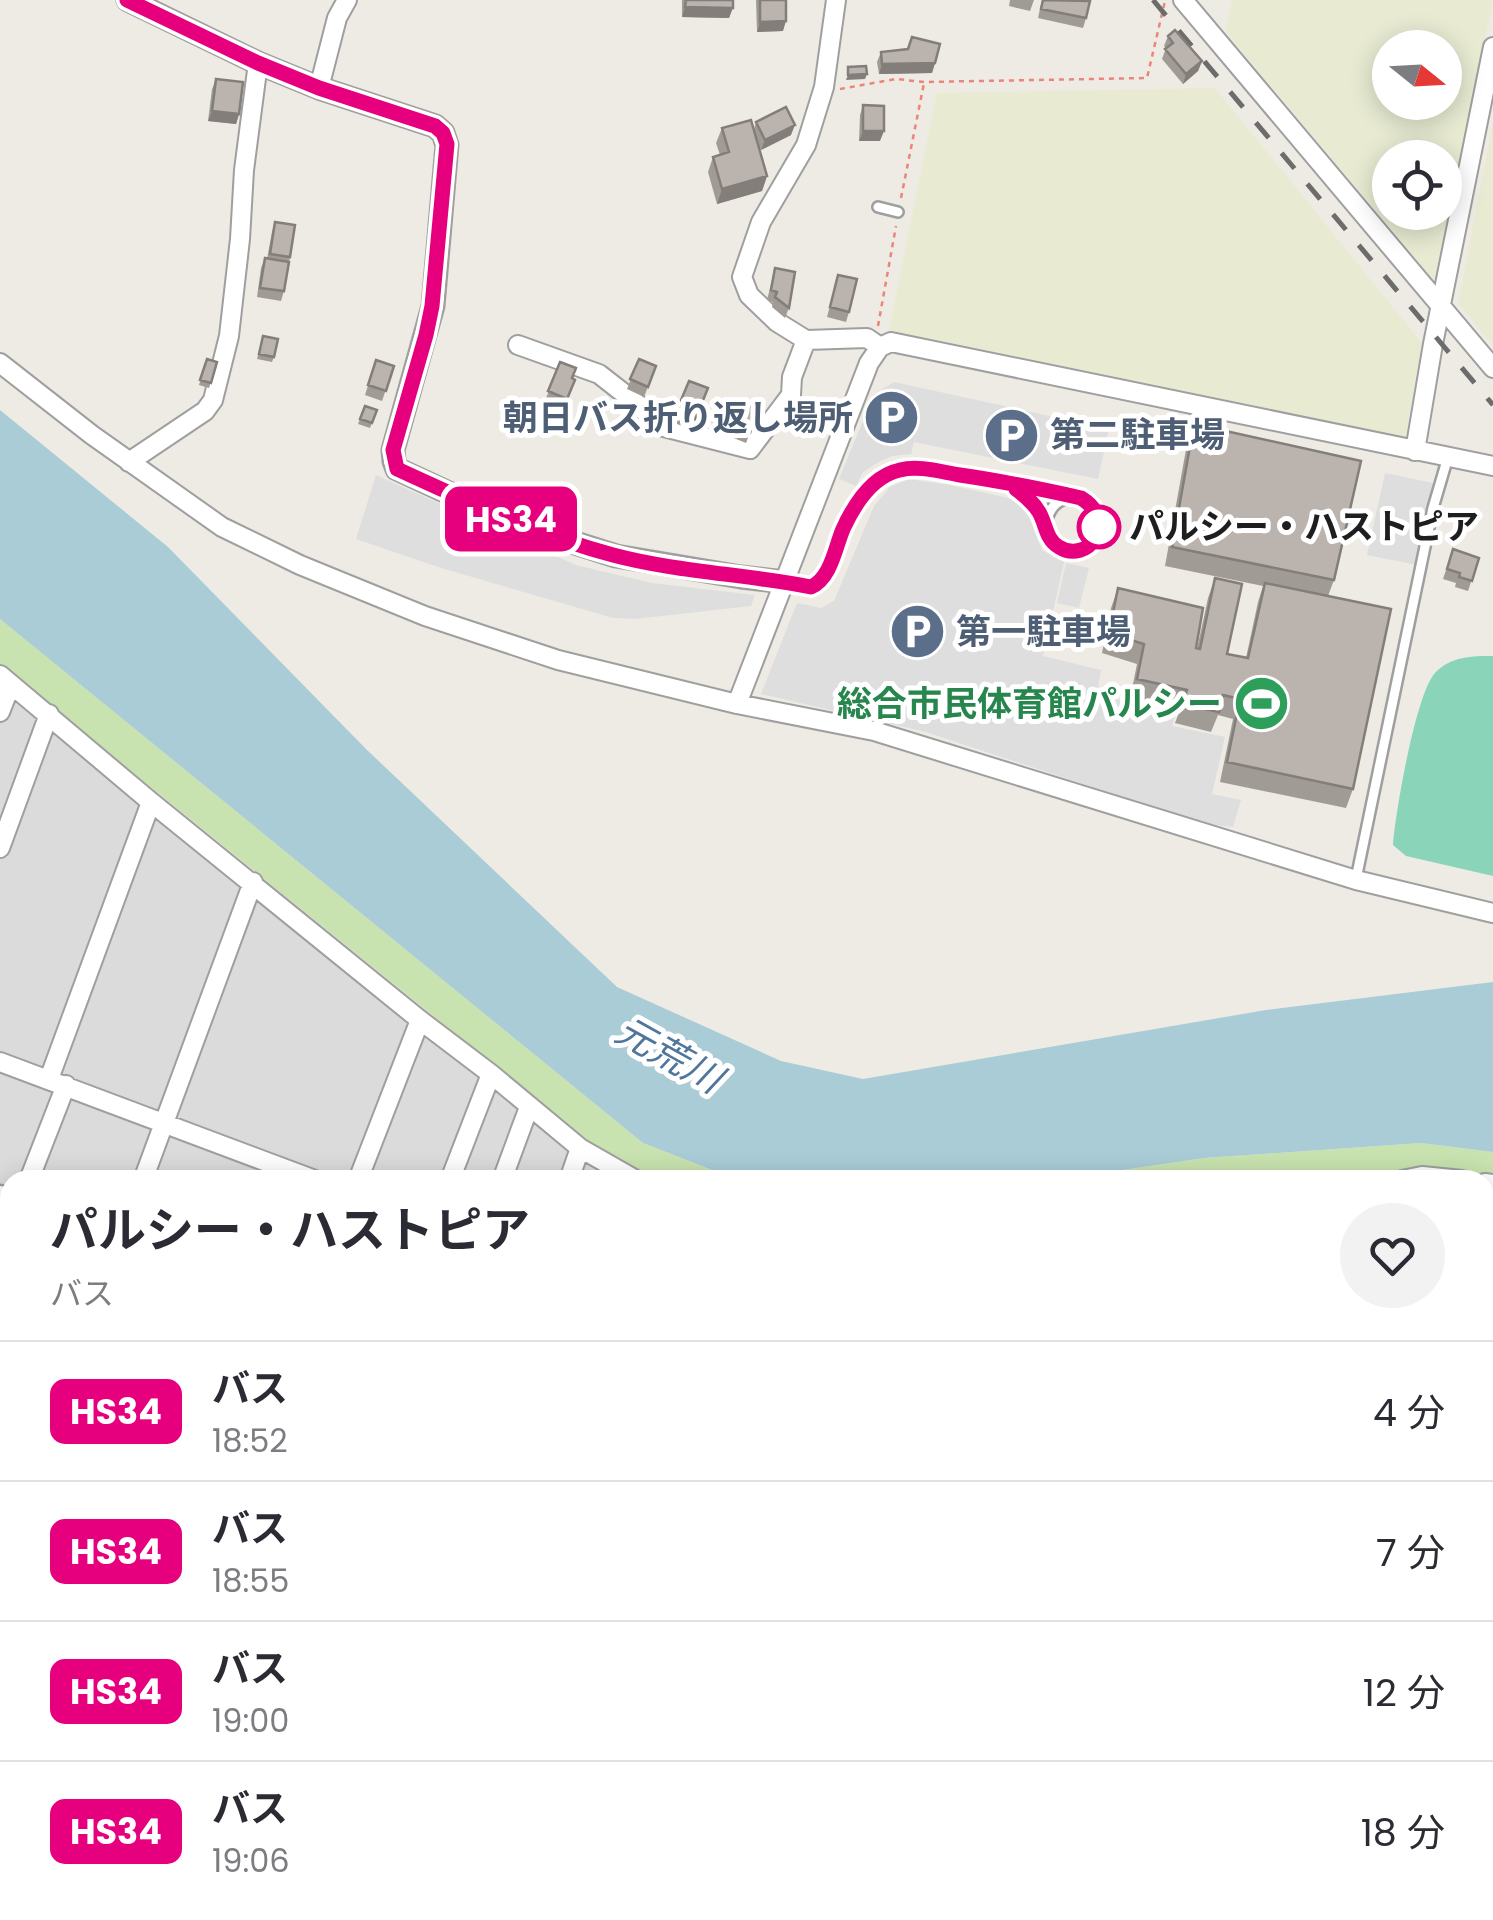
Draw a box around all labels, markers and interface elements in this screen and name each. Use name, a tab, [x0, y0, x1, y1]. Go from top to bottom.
north arrow	[1372, 30, 1462, 120]
map controls	[1372, 30, 1462, 230]
button: locate	[1372, 140, 1462, 230]
parking icon: 朝日バス折り返し場所	[862, 388, 922, 448]
place label: 朝日バス折り返し場所	[503, 393, 853, 442]
parking icon: 第二駐車場	[981, 405, 1041, 465]
place label: 第二駐車場	[1050, 410, 1225, 459]
line badge: HS34	[441, 486, 581, 552]
text: HS34	[465, 495, 557, 544]
place label: パルシー・ハストピア	[1129, 502, 1479, 551]
marker: パルシー・ハストピア	[1078, 506, 1120, 548]
parking icon: 第一駐車場	[887, 602, 947, 662]
place label: 第一駐車場	[956, 607, 1131, 656]
sports icon: 総合市民体育館パルシー	[1231, 674, 1291, 734]
place label: 総合市民体育館パルシー	[837, 679, 1222, 728]
water label: 元荒川	[607, 1004, 735, 1107]
text: パルシー・ハストピア	[50, 1197, 530, 1264]
button: heart	[1340, 1203, 1445, 1308]
text: バス	[50, 1271, 114, 1316]
text: バス	[212, 1362, 288, 1415]
text: 4 分	[1373, 1386, 1445, 1439]
text: HS34	[70, 1387, 162, 1436]
text: 18:52	[212, 1418, 288, 1463]
text: バス	[212, 1502, 288, 1555]
text: 7 分	[1376, 1526, 1445, 1579]
text: HS34	[70, 1527, 162, 1576]
text: 18:55	[212, 1558, 289, 1603]
text: バス	[212, 1642, 288, 1695]
text: 12 分	[1363, 1666, 1445, 1719]
text: HS34	[70, 1667, 162, 1716]
text: 19:00	[212, 1698, 289, 1743]
text: バス	[212, 1782, 288, 1835]
text: 18 分	[1361, 1806, 1445, 1859]
text: HS34	[70, 1807, 162, 1856]
text: 19:06	[212, 1838, 290, 1883]

